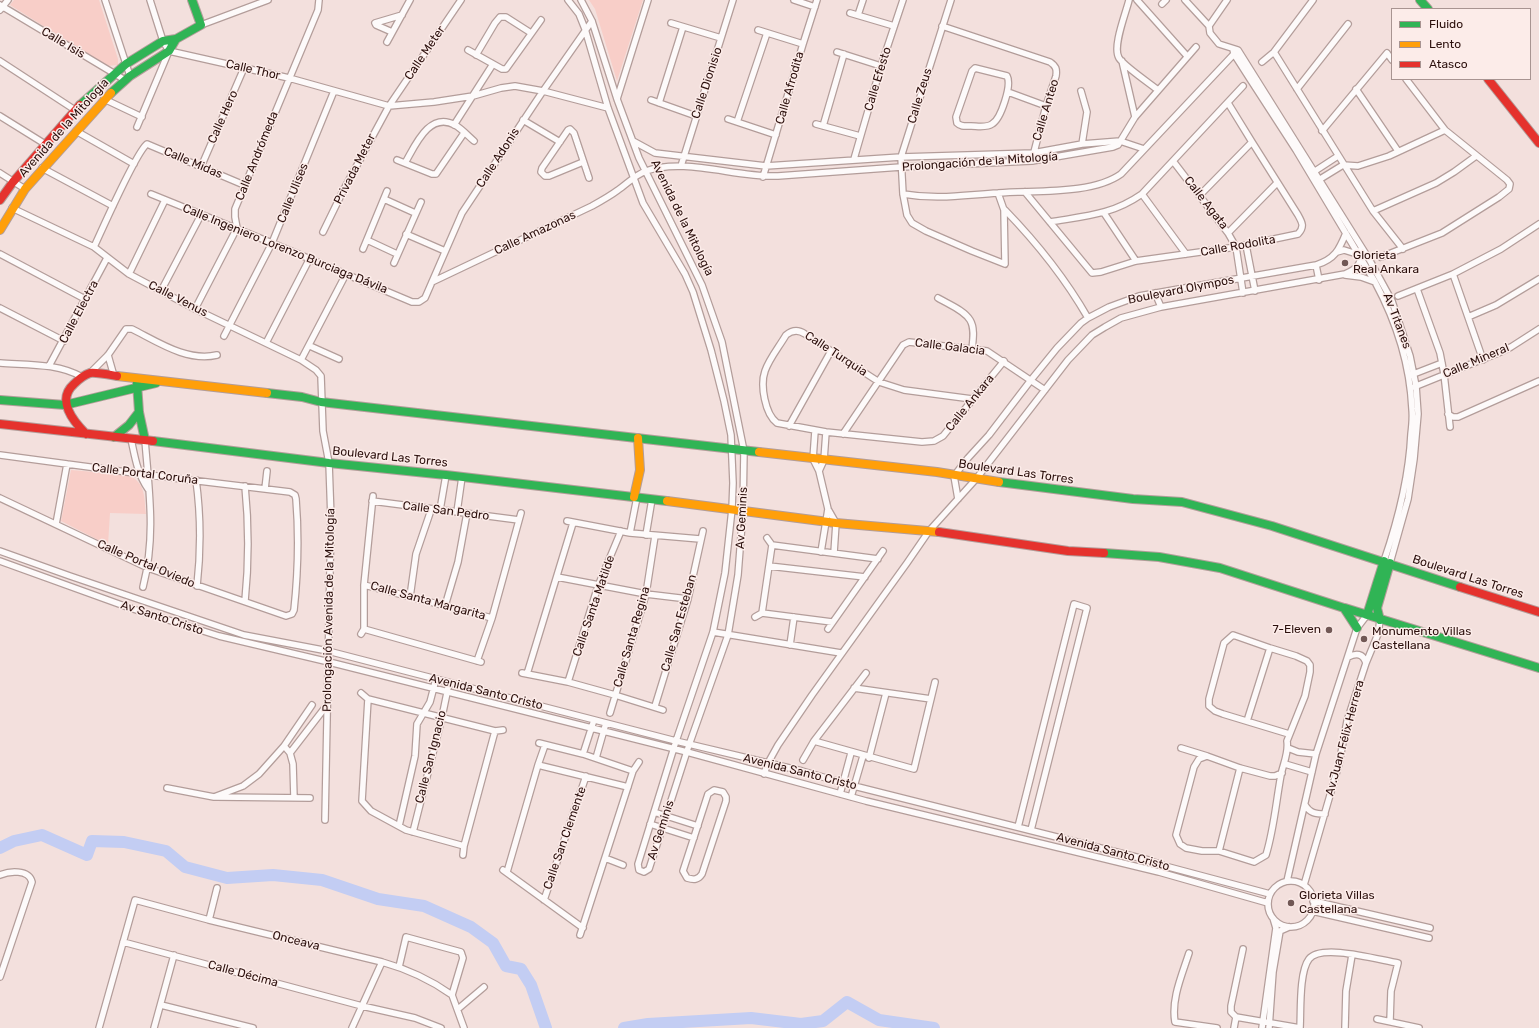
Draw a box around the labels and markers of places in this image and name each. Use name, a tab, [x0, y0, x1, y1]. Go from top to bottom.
place label: Glorieta Real Ankara	[1353, 249, 1419, 277]
marker: Glorieta Real Ankara	[1340, 258, 1350, 268]
place label: 7-Eleven	[1272, 623, 1321, 637]
marker: 7-Eleven	[1324, 625, 1334, 635]
place label: Monumento Villas Castellana	[1372, 625, 1471, 653]
marker: Monumento Villas Castellana	[1359, 634, 1369, 644]
place label: Glorieta Villas Castellana	[1299, 889, 1375, 917]
marker: Glorieta Villas Castellana	[1286, 898, 1296, 908]

